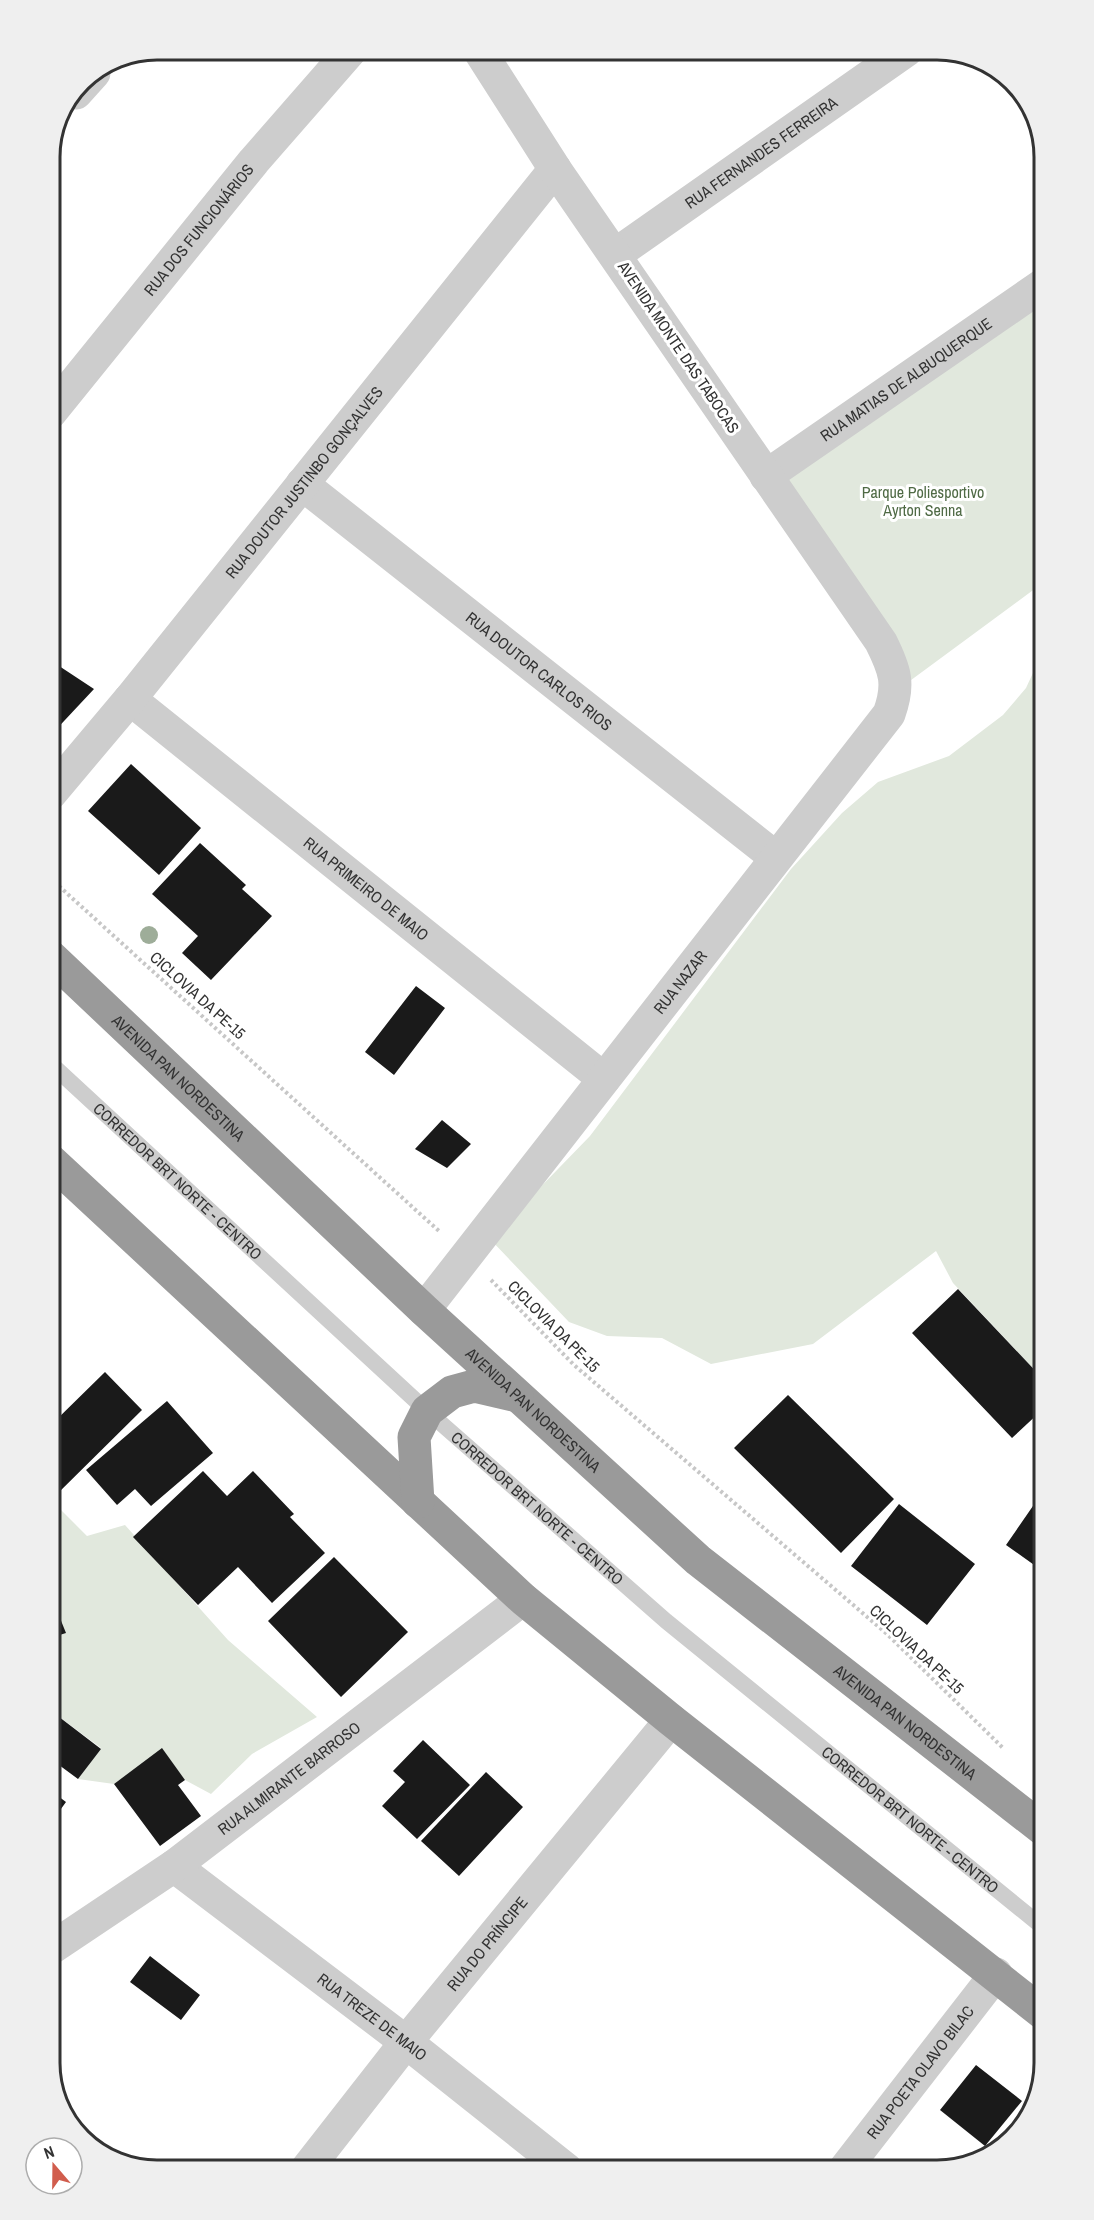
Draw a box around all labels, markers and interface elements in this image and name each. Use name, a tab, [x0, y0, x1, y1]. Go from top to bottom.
street label: RUA FERNANDES FERREIRA	[680, 91, 842, 214]
street label: RUA DOS FUNCIONÁRIOS	[138, 159, 259, 300]
street label: AVENIDA MONTE DAS TABOCAS	[613, 256, 745, 437]
street label: RUA MATIAS DE ALBUQUERQUE	[816, 312, 996, 446]
street label: RUA DOUTOR JUSTINBO GONÇALVES	[220, 381, 388, 583]
park label: Parque Poliesportivo Ayrton Senna	[862, 481, 984, 521]
street label: RUA DOUTOR CARLOS RIOS	[461, 606, 617, 736]
street label: RUA PRIMEIRO DE MAIO	[299, 832, 434, 946]
street label: RUA NAZAR	[648, 945, 712, 1018]
street label: CICLOVIA DA PE-15	[145, 946, 251, 1044]
street label: AVENIDA PAN NORDESTINA	[107, 1009, 250, 1146]
street label: CORREDOR BRT NORTE - CENTRO	[89, 1097, 267, 1265]
street label: CICLOVIA DA PE-15	[503, 1275, 605, 1377]
street label: AVENIDA PAN NORDESTINA	[460, 1342, 606, 1477]
street label: CORREDOR BRT NORTE - CENTRO	[446, 1426, 628, 1590]
street label: CICLOVIA DA PE-15	[865, 1599, 969, 1699]
street label: AVENIDA PAN NORDESTINA	[829, 1659, 982, 1785]
street label: RUA ALMIRANTE BARROSO	[213, 1716, 365, 1840]
street label: CORREDOR BRT NORTE - CENTRO	[817, 1741, 1004, 1898]
street label: RUA DO PRÍNCIPE	[442, 1892, 532, 1995]
street label: RUA TREZE DE MAIO	[313, 1968, 432, 2066]
street label: RUA POETA OLAVO BILAC	[861, 2001, 979, 2143]
north arrow	[24, 2136, 84, 2196]
text: N	[41, 2140, 57, 2164]

